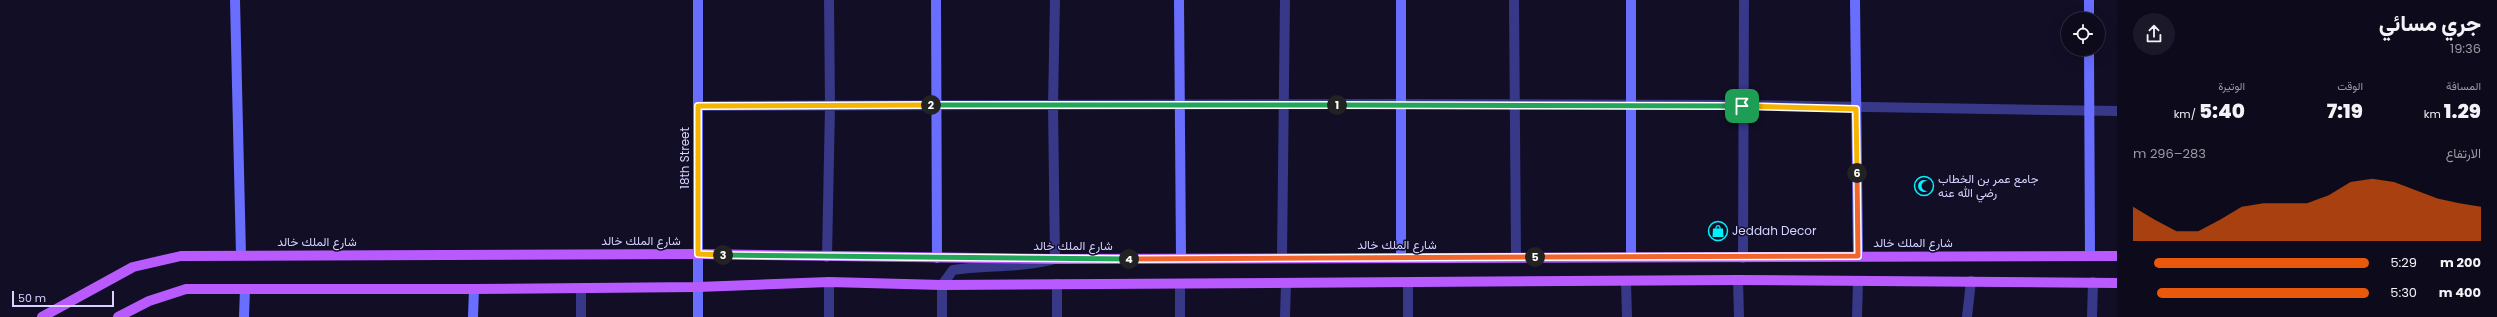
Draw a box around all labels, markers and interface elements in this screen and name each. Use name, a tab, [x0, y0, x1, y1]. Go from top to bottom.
text: جري مسائي	[2379, 8, 2481, 39]
map controls	[2061, 12, 2105, 56]
button: locate	[2061, 12, 2105, 56]
button: share	[2133, 13, 2175, 55]
text: 19:36	[2450, 39, 2481, 58]
text: الوتيرة	[2218, 78, 2245, 94]
text: الوقت	[2337, 78, 2363, 94]
text: المسافة	[2446, 78, 2481, 94]
pin	[1725, 89, 1759, 123]
pin: 2	[921, 95, 941, 115]
pin: 1	[1327, 95, 1347, 115]
icon: arrive	[1731, 95, 1753, 117]
text: 2	[928, 97, 934, 113]
text: 1	[1335, 97, 1339, 113]
text: 5:40	[2199, 97, 2245, 125]
text: 7:19	[2327, 97, 2363, 125]
text: 1.29	[2444, 97, 2481, 125]
text: /km	[2174, 106, 2199, 122]
text: km	[2424, 106, 2444, 122]
street label: 18th Street	[676, 127, 693, 189]
text: 283–296 m	[2133, 144, 2206, 163]
text: الارتفاع	[2446, 144, 2481, 163]
pin: 6	[1847, 163, 1867, 183]
text: 6	[1853, 165, 1861, 181]
place label: جامع عمر بن الخطاب رضي الله عنه	[1938, 170, 2039, 203]
mosque icon: جامع عمر بن الخطاب رضي الله عنه	[1913, 175, 1935, 197]
shop icon: Jeddah Decor	[1707, 220, 1729, 242]
place label: Jeddah Decor	[1732, 222, 1817, 239]
street label: شارع الملك خالد	[601, 232, 681, 250]
street label: شارع الملك خالد	[277, 233, 357, 251]
street label: شارع الملك خالد	[1873, 234, 1953, 252]
street label: شارع الملك خالد	[1357, 236, 1437, 254]
street label: شارع الملك خالد	[1033, 237, 1113, 255]
pin: 3	[713, 245, 733, 265]
text: 3	[720, 247, 726, 263]
pin: 5	[1525, 247, 1545, 267]
pin: 4	[1119, 249, 1139, 269]
text: 5	[1531, 249, 1539, 265]
text: 4	[1125, 251, 1133, 267]
text: 5:29	[2390, 253, 2417, 272]
text: 200 m	[2440, 253, 2481, 272]
text: 5:30	[2390, 283, 2417, 302]
text: 400 m	[2439, 283, 2481, 302]
scale bar	[12, 289, 114, 308]
text: 50 m	[18, 290, 46, 306]

